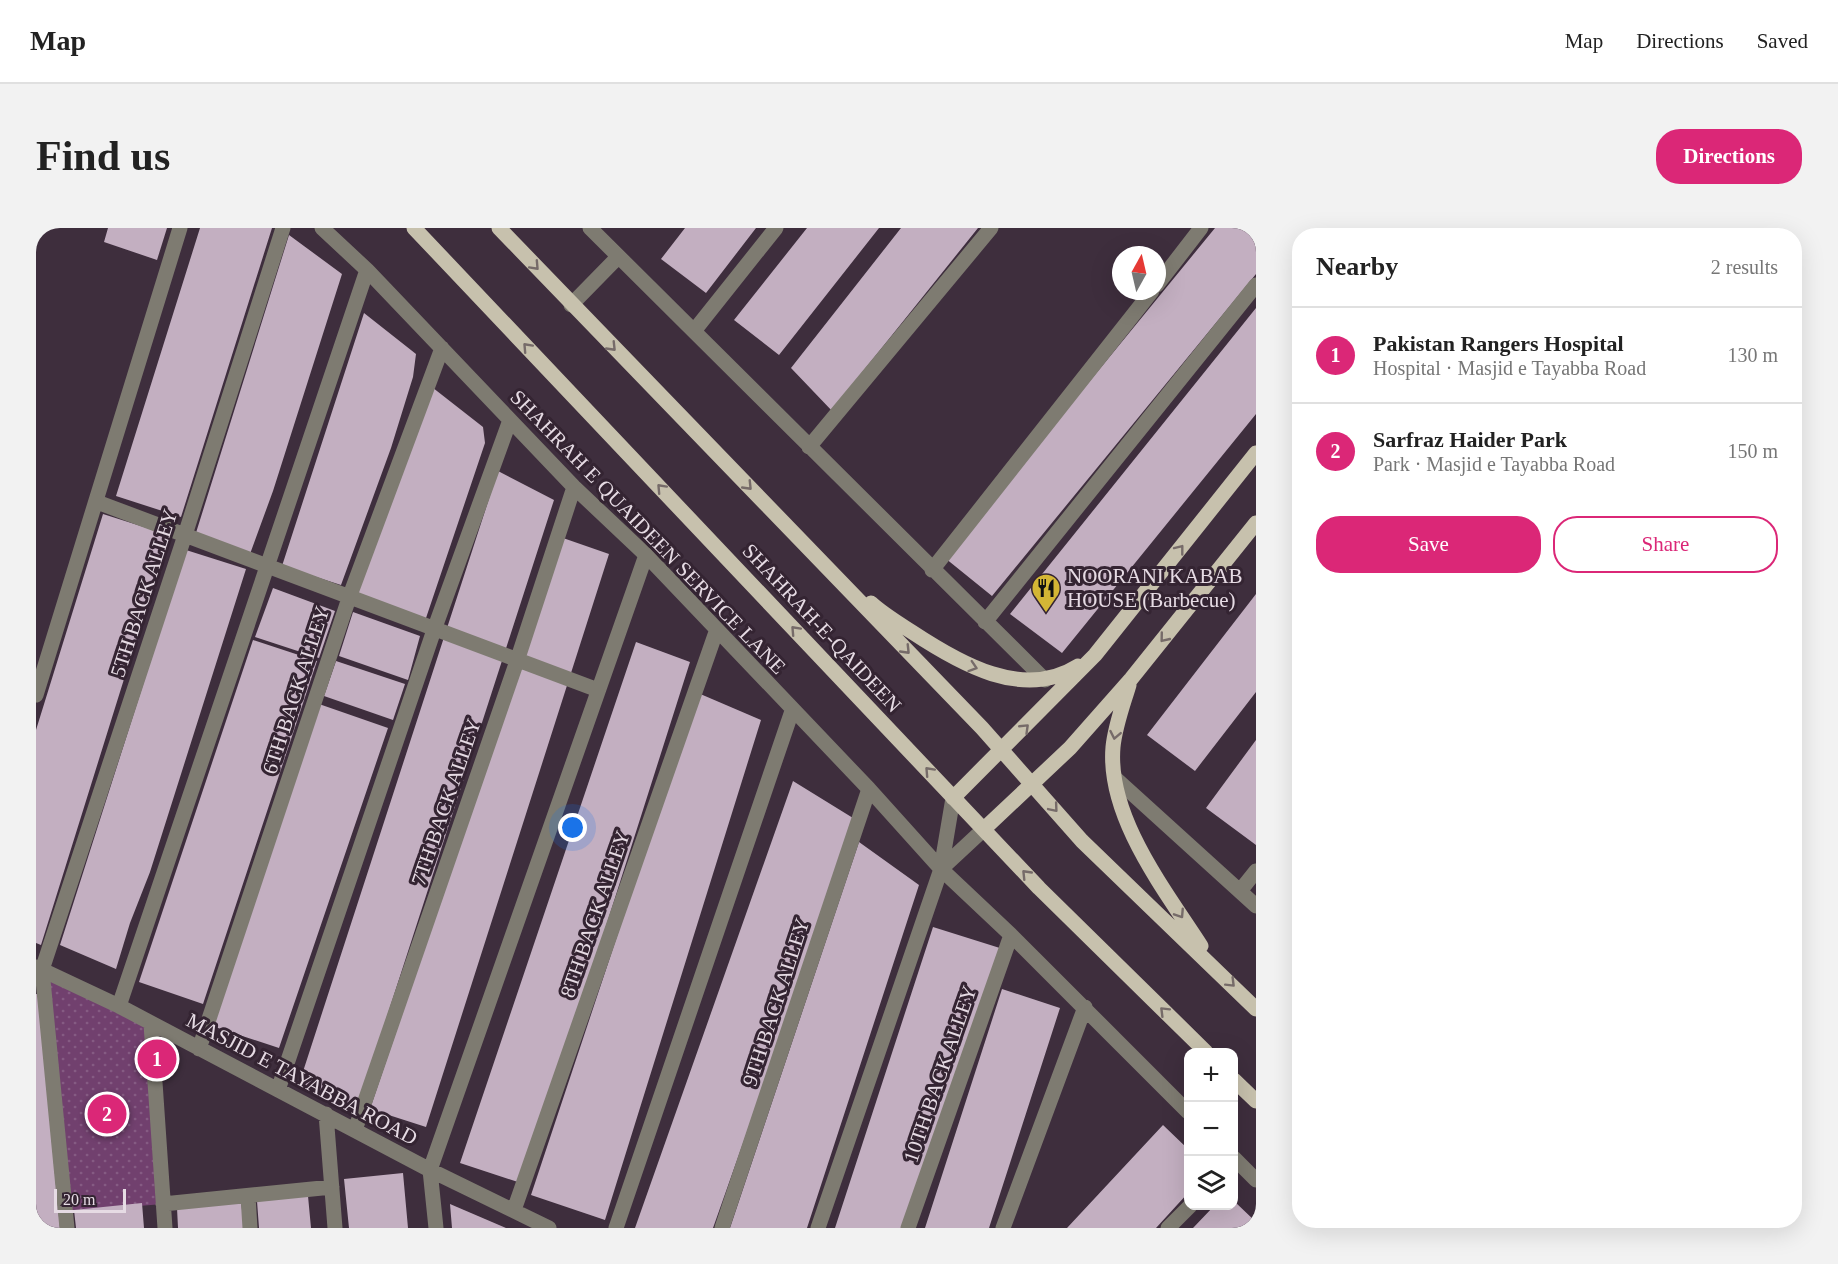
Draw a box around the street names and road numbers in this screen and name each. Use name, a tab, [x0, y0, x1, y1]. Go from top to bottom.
street label: SHAHRAH E QUAIDEEN SERVICE LANE	[505, 385, 791, 679]
street label: 5TH BACK ALLEY	[106, 506, 182, 680]
street label: SHAHRAH-E-QAIDEEN	[738, 539, 906, 717]
street label: 6TH BACK ALLEY	[258, 603, 334, 777]
street label: 7TH BACK ALLEY	[406, 715, 486, 889]
street label: 8TH BACK ALLEY	[555, 827, 635, 1001]
street label: 9TH BACK ALLEY	[738, 915, 814, 1089]
street label: 10TH BACK ALLEY	[898, 982, 982, 1166]
street label: MASJID E TAYABBA ROAD	[182, 1008, 422, 1150]

